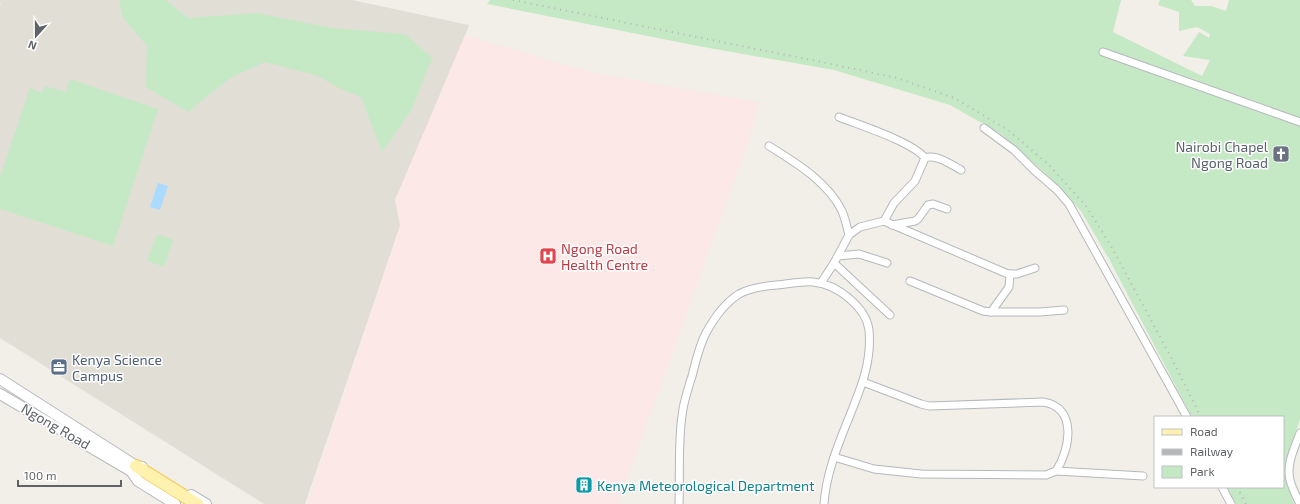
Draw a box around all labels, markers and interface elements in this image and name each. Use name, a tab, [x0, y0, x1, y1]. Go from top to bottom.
north arrow	[16, 16, 56, 56]
text: N	[26, 38, 38, 53]
place label: Nairobi Chapel Ngong Road	[1175, 138, 1269, 171]
church icon: Nairobi Chapel Ngong Road	[1271, 144, 1291, 164]
place label: Ngong Road Health Centre	[561, 240, 648, 273]
hospital icon: Ngong Road Health Centre	[538, 246, 558, 266]
place label: Kenya Science Campus	[72, 351, 162, 384]
office icon: Kenya Science Campus	[49, 357, 69, 377]
street label: Ngong Road	[18, 399, 94, 453]
legend	[1154, 416, 1284, 488]
text: Road	[1190, 424, 1218, 438]
text: Railway	[1190, 444, 1234, 458]
scale bar	[18, 462, 121, 488]
text: Park	[1190, 464, 1215, 478]
text: 100 m	[24, 468, 56, 482]
building icon: Kenya Meteorological Department	[574, 475, 594, 495]
place label: Kenya Meteorological Department	[597, 477, 815, 494]

